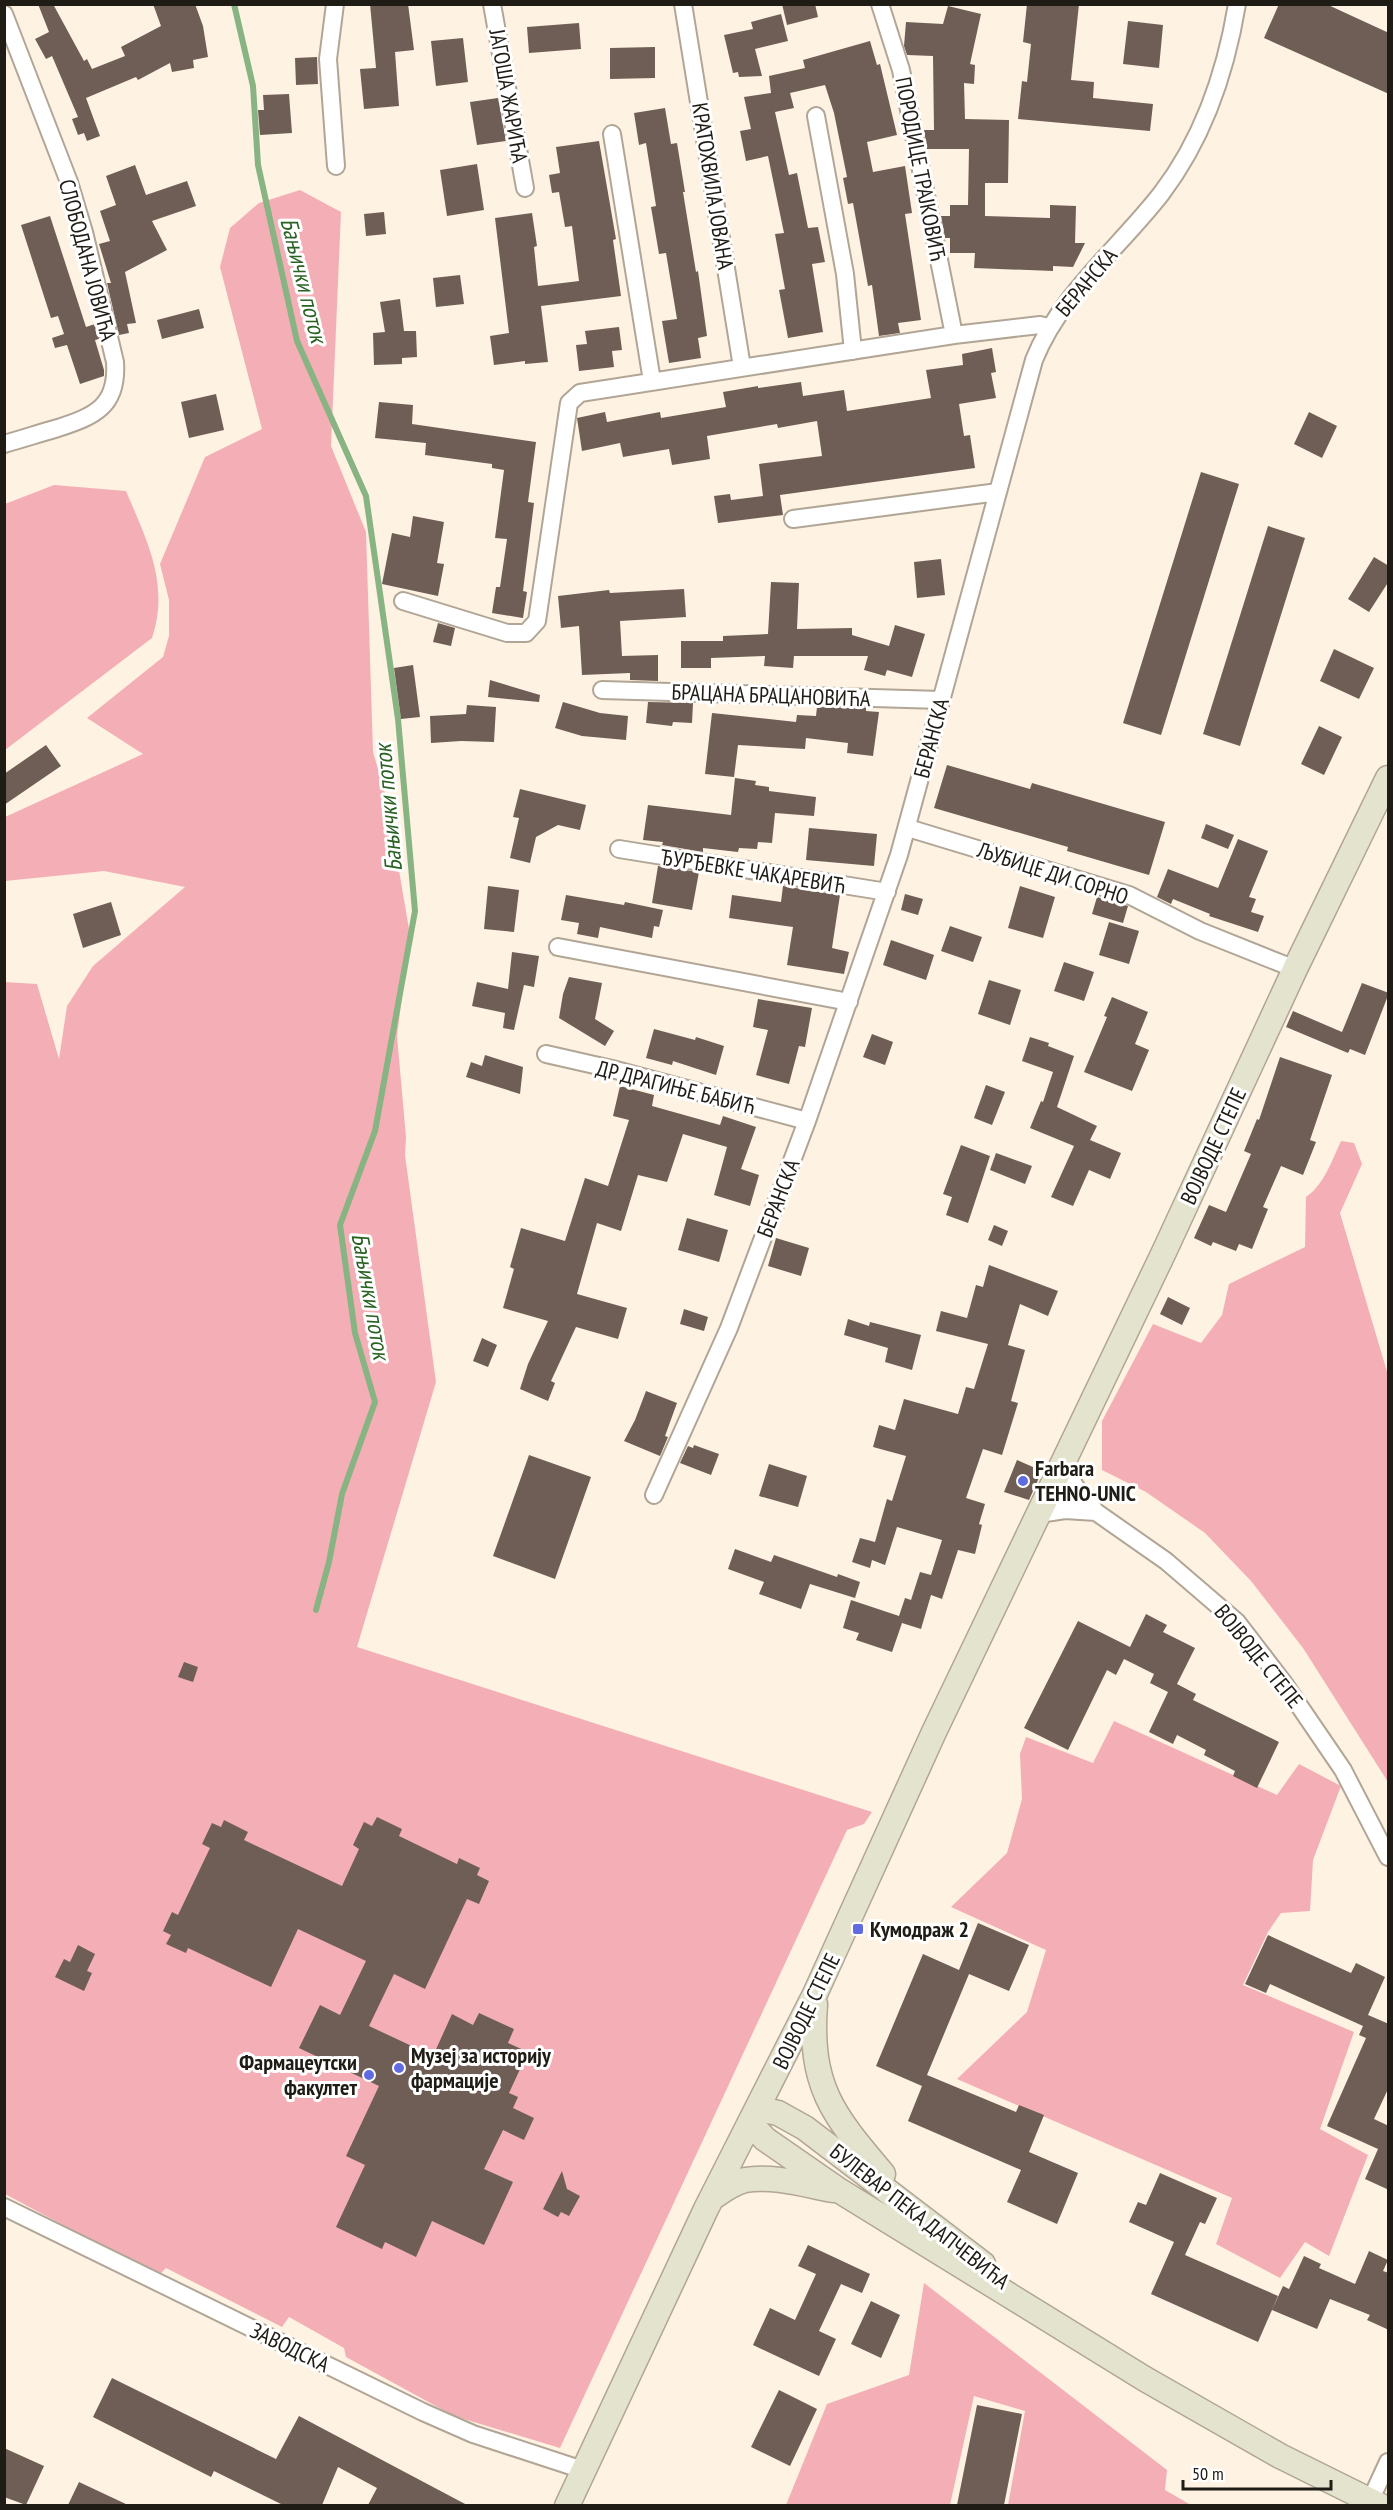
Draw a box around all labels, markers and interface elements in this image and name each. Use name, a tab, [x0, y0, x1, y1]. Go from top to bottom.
street label: ЈАГОША ЖАРИЋА	[483, 26, 535, 166]
street label: ПОРОДИЦЕ ТРАЈКОВИЋ	[889, 75, 953, 263]
street label: КРАТОХВИЛА ЈОВАНА	[686, 101, 740, 272]
street label: СЛОБОДАНА ЈОВИЋА	[53, 176, 123, 345]
water label: Бањички поток	[274, 214, 335, 348]
street label: БЕРАНСКА	[1049, 241, 1123, 322]
street label: БРАЦАНА БРАЦАНОВИЋА	[671, 678, 872, 712]
street label: БЕРАНСКА	[907, 694, 955, 781]
water label: Бањички поток	[367, 740, 409, 873]
street label: ЉУБИЦЕ ДИ СОРНО	[973, 835, 1132, 911]
street label: ЂУРЂЕВКЕ ЧАКАРЕВИЋ	[658, 843, 848, 899]
street label: ДР ДРАГИЊЕ БАБИЋ	[594, 1054, 758, 1120]
street label: ВОЈВОДЕ СТЕПЕ	[1174, 1083, 1252, 1209]
street label: БЕРАНСКА	[750, 1154, 806, 1241]
water label: Бањички поток	[345, 1230, 398, 1364]
place label: Farbara TEHNO-UNIC	[1035, 1454, 1136, 1507]
marker: Farbara TEHNO-UNIC	[1016, 1474, 1030, 1488]
street label: ВОЈВОДЕ СТЕПЕ	[1209, 1598, 1309, 1714]
place label: Кумодраж 2	[870, 1915, 969, 1943]
marker: Кумодраж 2	[851, 1922, 865, 1936]
street label: ВОЈВОДЕ СТЕПЕ	[766, 1948, 846, 2074]
place label: Музеј за историју фармације	[411, 2041, 552, 2094]
place label: Фармацеутски факултет	[239, 2048, 357, 2101]
marker: Музеј за историју фармације	[392, 2061, 406, 2075]
marker: Фармацеутски факултет	[362, 2068, 376, 2082]
street label: БУЛЕВАР ПЕКА ДАПЧЕВИЋА	[825, 2137, 1016, 2295]
street label: ЗАВОДСКА	[246, 2316, 335, 2378]
scale bar	[1183, 2453, 1332, 2491]
text: 50 m	[1192, 2462, 1224, 2485]

